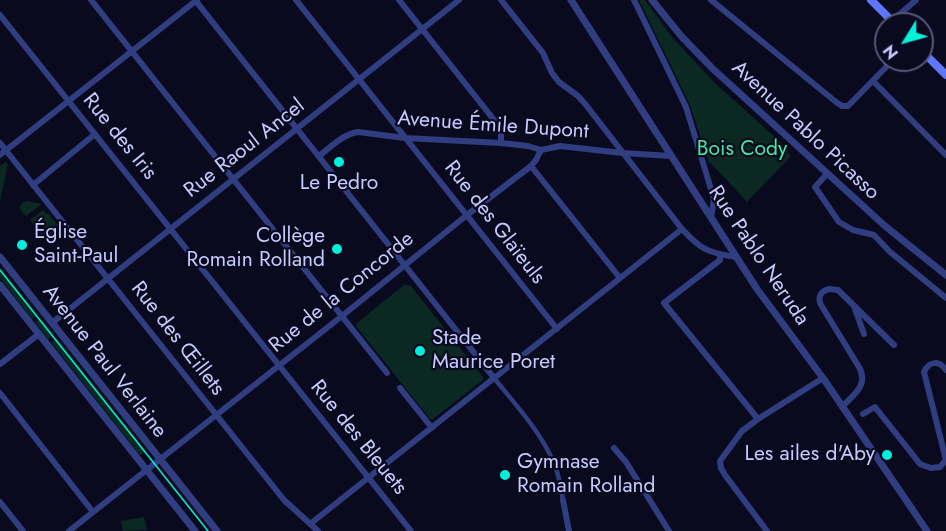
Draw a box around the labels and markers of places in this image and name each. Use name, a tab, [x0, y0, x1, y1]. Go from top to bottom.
marker: Le Pedro	[332, 155, 346, 169]
place label: Le Pedro	[300, 171, 378, 197]
place label: Église Saint-Paul	[34, 220, 118, 270]
place label: Collège Romain Rolland	[187, 224, 325, 274]
marker: Église Saint-Paul	[15, 238, 29, 252]
marker: Collège Romain Rolland	[330, 242, 344, 256]
place label: Stade Maurice Poret	[432, 326, 555, 376]
marker: Stade Maurice Poret	[413, 344, 427, 358]
place label: Les ailes d'Aby	[744, 442, 875, 468]
marker: Les ailes d'Aby	[880, 448, 894, 462]
place label: Gymnase Romain Rolland	[517, 450, 655, 500]
marker: Gymnase Romain Rolland	[498, 468, 512, 482]

